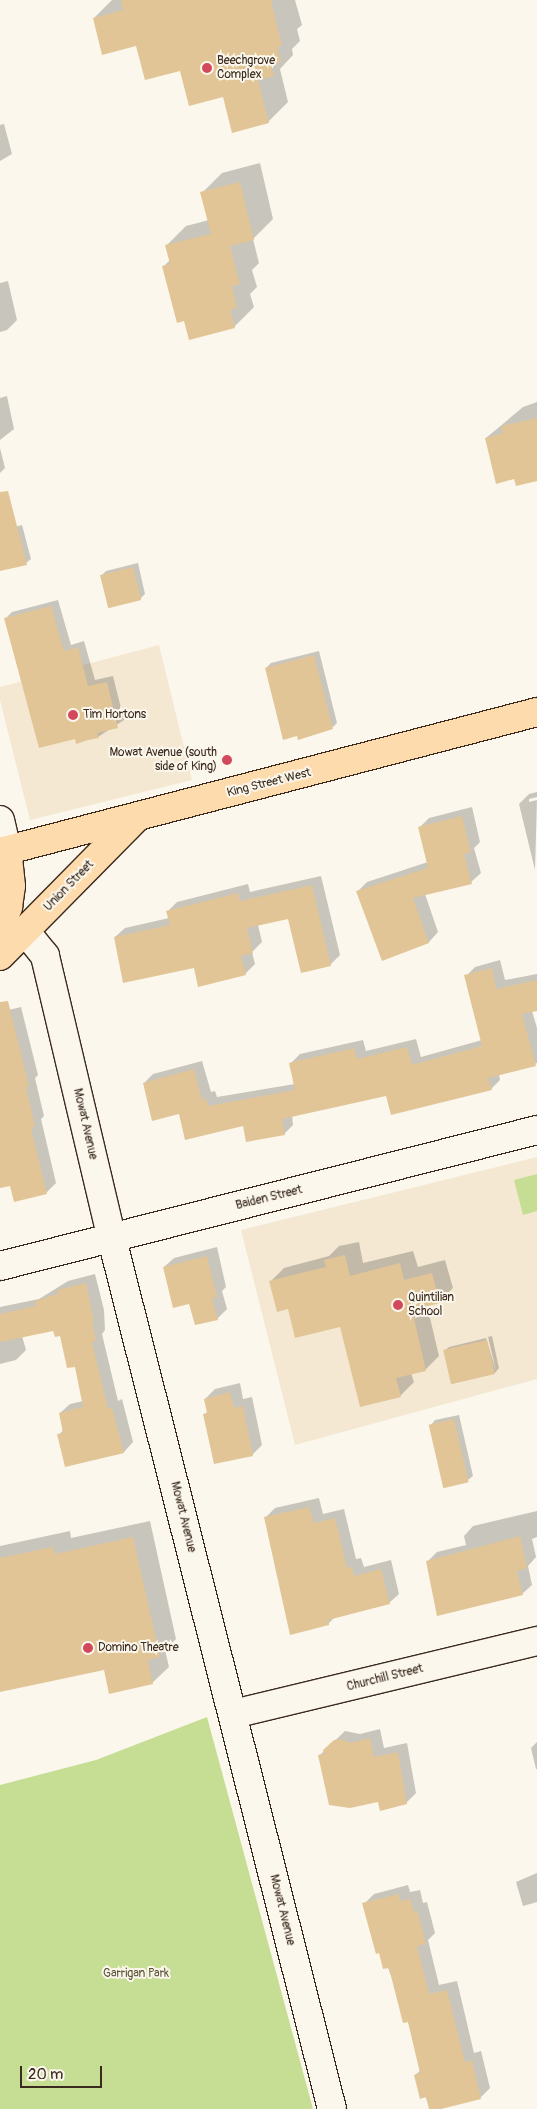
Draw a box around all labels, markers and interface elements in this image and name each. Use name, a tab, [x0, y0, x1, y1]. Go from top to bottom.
place label: Beechgrove Complex	[217, 54, 275, 82]
marker: Beechgrove Complex	[201, 62, 213, 74]
place label: Tim Hortons	[83, 708, 146, 722]
marker: Tim Hortons	[67, 709, 79, 721]
place label: Mowat Avenue (south side of King)	[109, 746, 217, 774]
marker: Mowat Avenue (south side of King)	[221, 754, 233, 766]
street label: King Street West	[225, 766, 313, 800]
street label: Union Street	[41, 858, 97, 914]
street label: Mowat Avenue	[70, 1087, 100, 1161]
street label: Baiden Street	[234, 1183, 304, 1213]
place label: Quintilian School	[408, 1291, 454, 1319]
marker: Quintilian School	[392, 1299, 404, 1311]
street label: Mowat Avenue	[167, 1480, 199, 1554]
place label: Domino Theatre	[98, 1641, 179, 1655]
marker: Domino Theatre	[82, 1642, 94, 1654]
street label: Churchill Street	[345, 1662, 425, 1694]
street label: Mowat Avenue	[266, 1873, 298, 1947]
park label: Garrigan Park	[103, 1967, 169, 1981]
scale bar	[22, 2056, 105, 2088]
text: 20 m	[28, 2065, 63, 2084]

